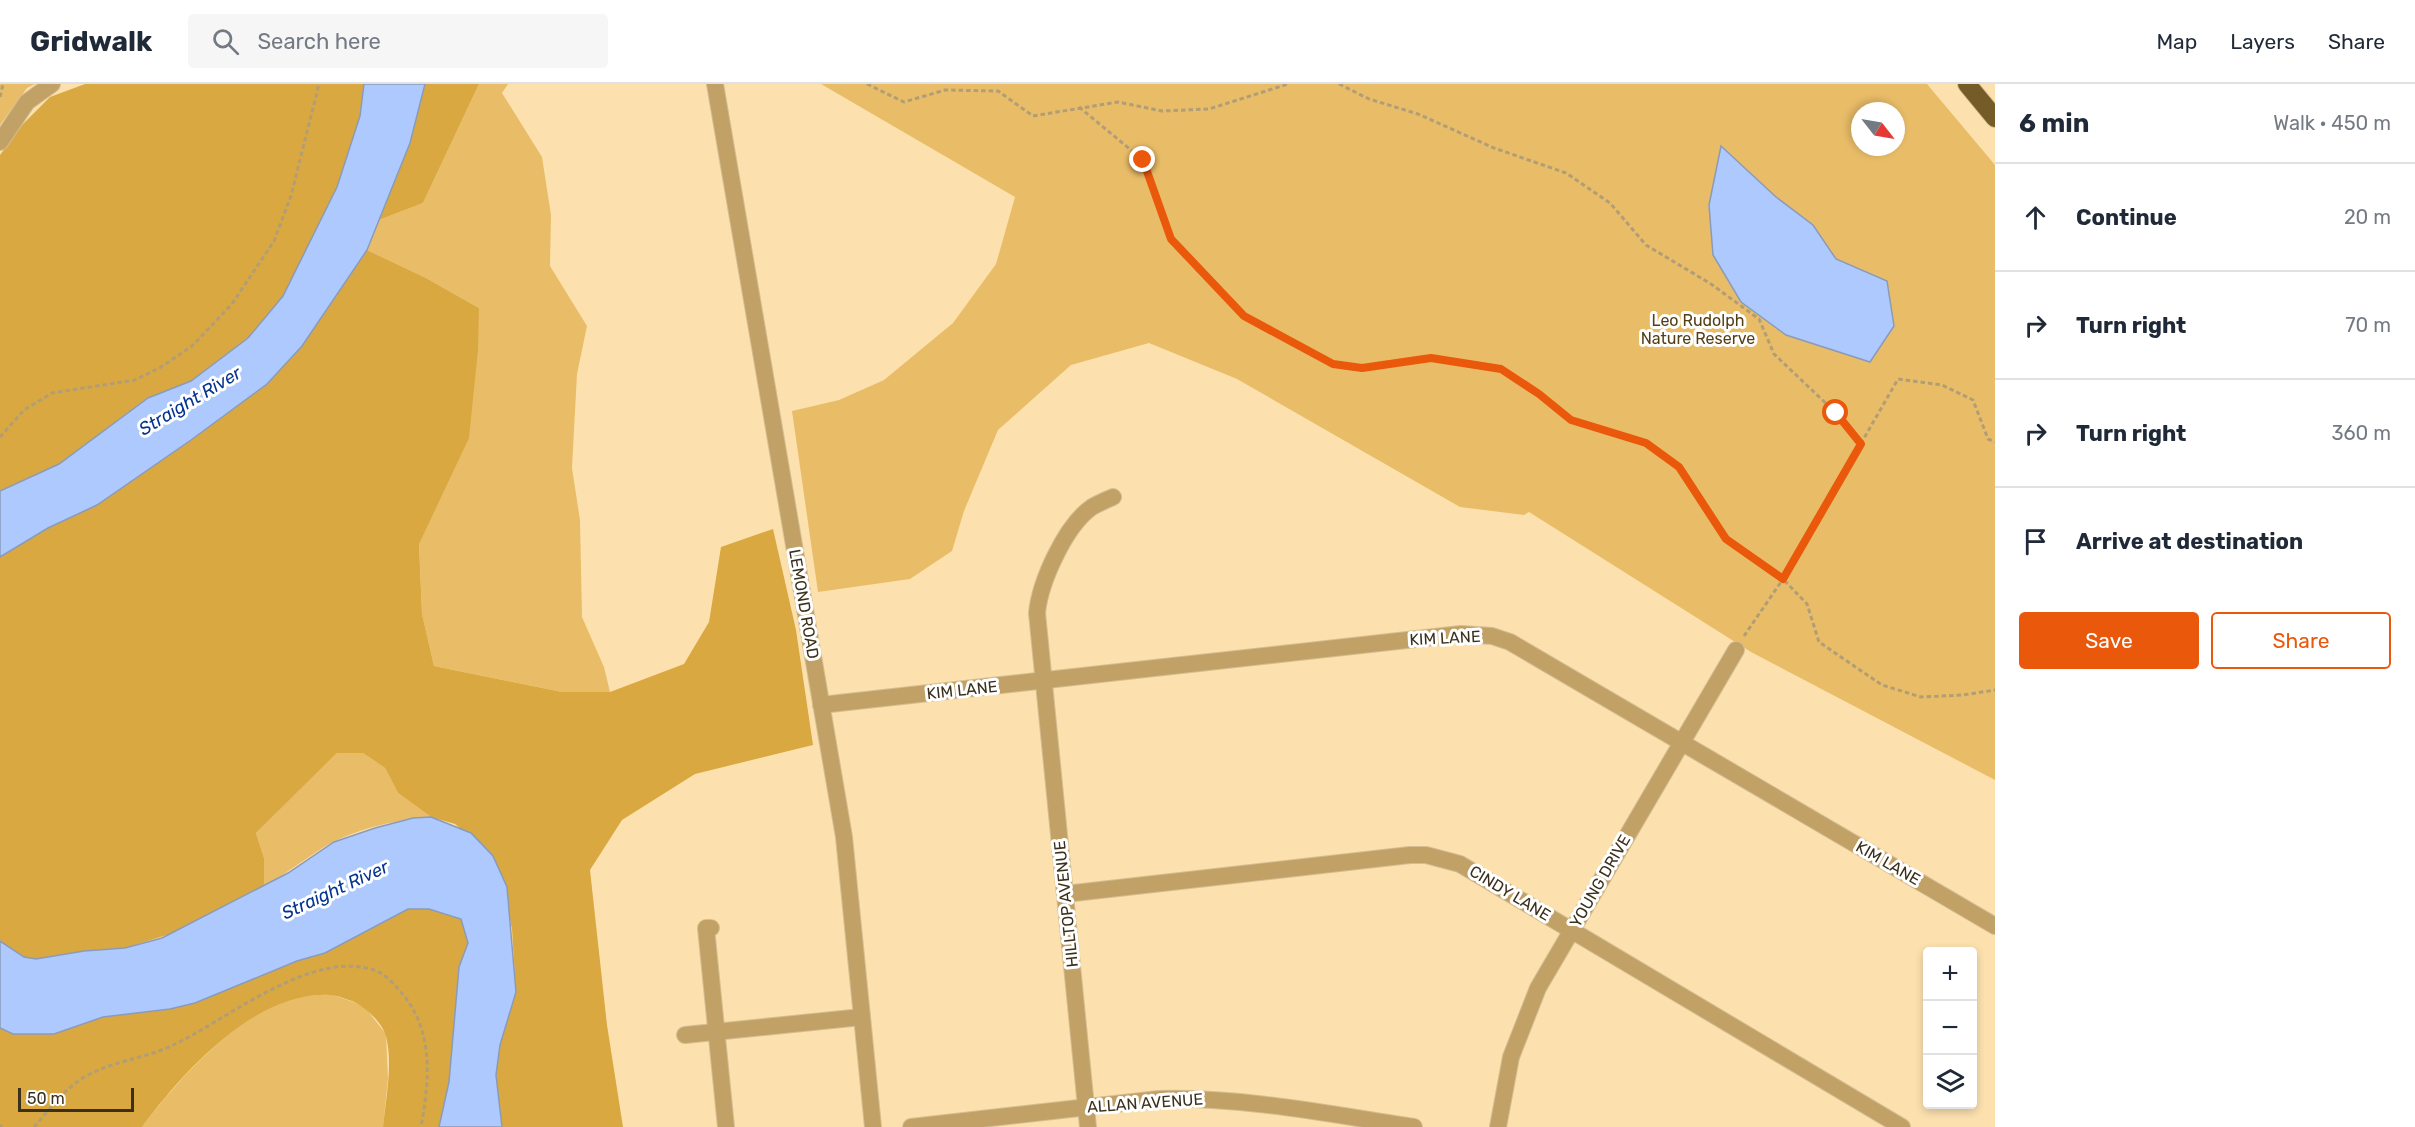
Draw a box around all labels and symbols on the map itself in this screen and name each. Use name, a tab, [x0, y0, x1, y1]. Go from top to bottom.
north arrow	[1851, 102, 1905, 156]
route end	[1129, 146, 1155, 172]
park label: Leo Rudolph Nature Reserve	[1641, 311, 1755, 348]
water label: Straight River	[135, 361, 246, 440]
route start	[1822, 399, 1848, 425]
street label: LEMOND ROAD	[785, 548, 823, 660]
street label: KIM LANE	[1409, 627, 1481, 649]
street label: KIM LANE	[926, 677, 998, 703]
street label: YOUNG DRIVE	[1566, 831, 1634, 931]
street label: KIM LANE	[1852, 837, 1924, 889]
street label: HILLTOP AVENUE	[1050, 840, 1082, 968]
water label: Straight River	[278, 855, 393, 924]
street label: CINDY LANE	[1466, 861, 1554, 925]
scale bar	[18, 1085, 134, 1112]
street label: ALLAN AVENUE	[1086, 1089, 1204, 1117]

